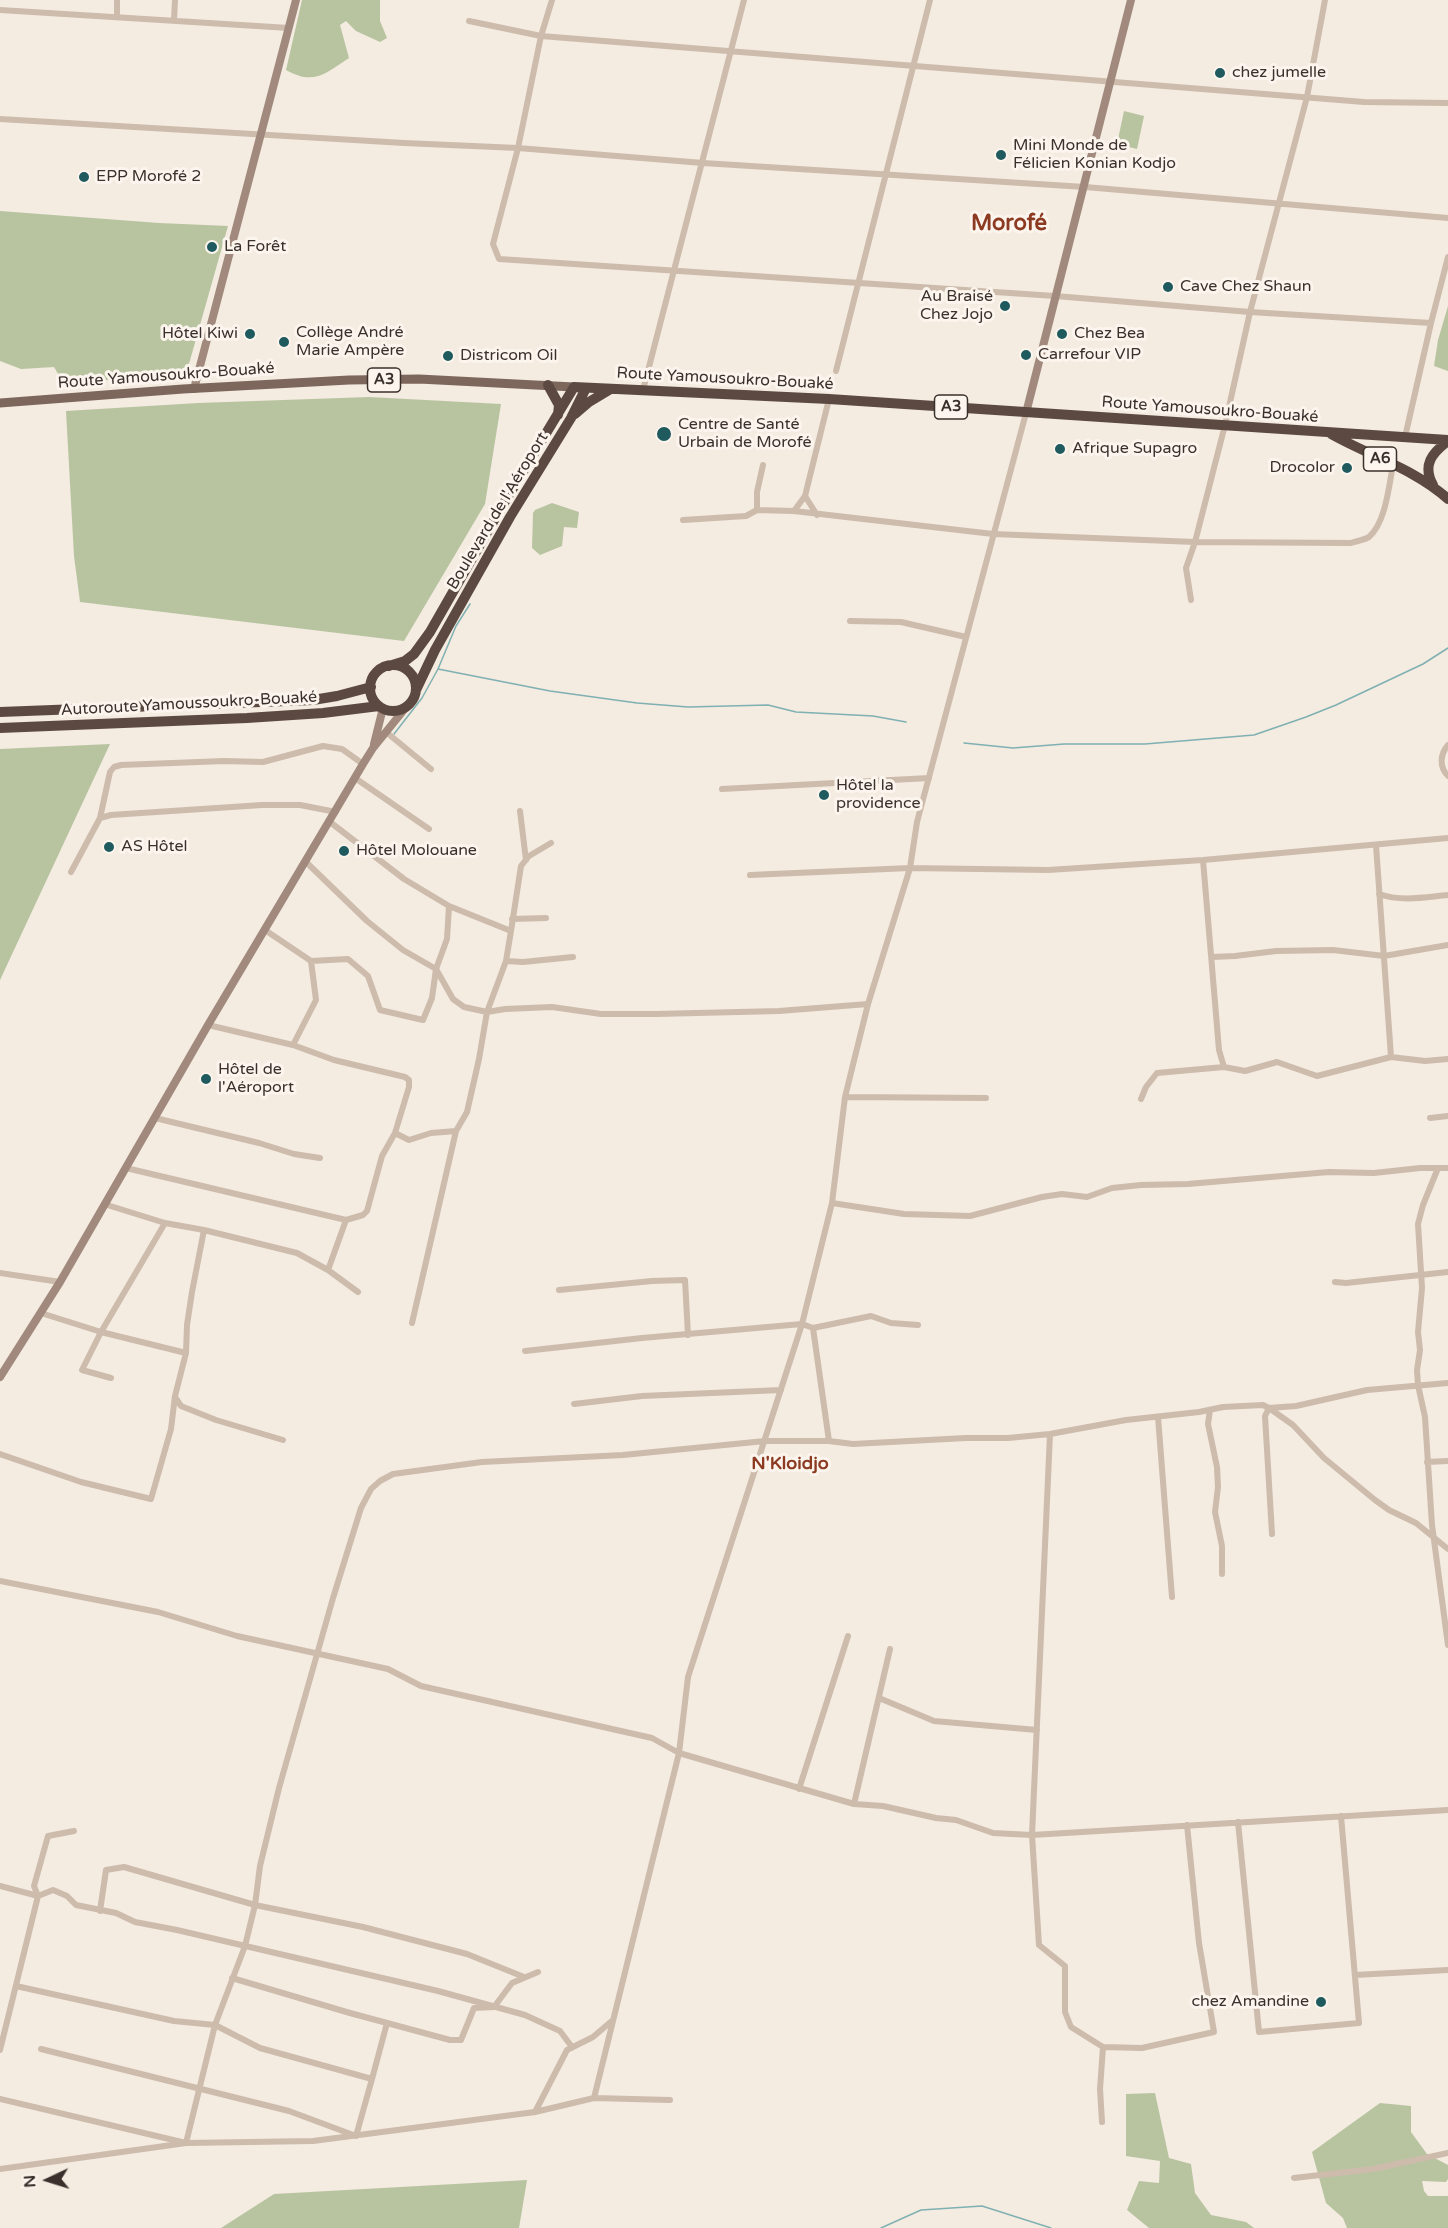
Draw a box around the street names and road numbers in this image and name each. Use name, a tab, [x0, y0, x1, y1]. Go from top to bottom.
street label: Route Yamousoukro-Bouaké	[57, 359, 275, 393]
street label: Route Yamousoukro-Bouaké	[616, 364, 834, 394]
road number: A3	[368, 368, 400, 392]
street label: Route Yamousoukro-Bouaké	[1101, 393, 1319, 427]
road number: A3	[934, 395, 968, 419]
street label: Boulevard de l'Aéroport	[443, 429, 553, 593]
road number: A6	[1364, 447, 1396, 471]
street label: Autoroute Yamoussoukro-Bouaké	[60, 688, 318, 720]

